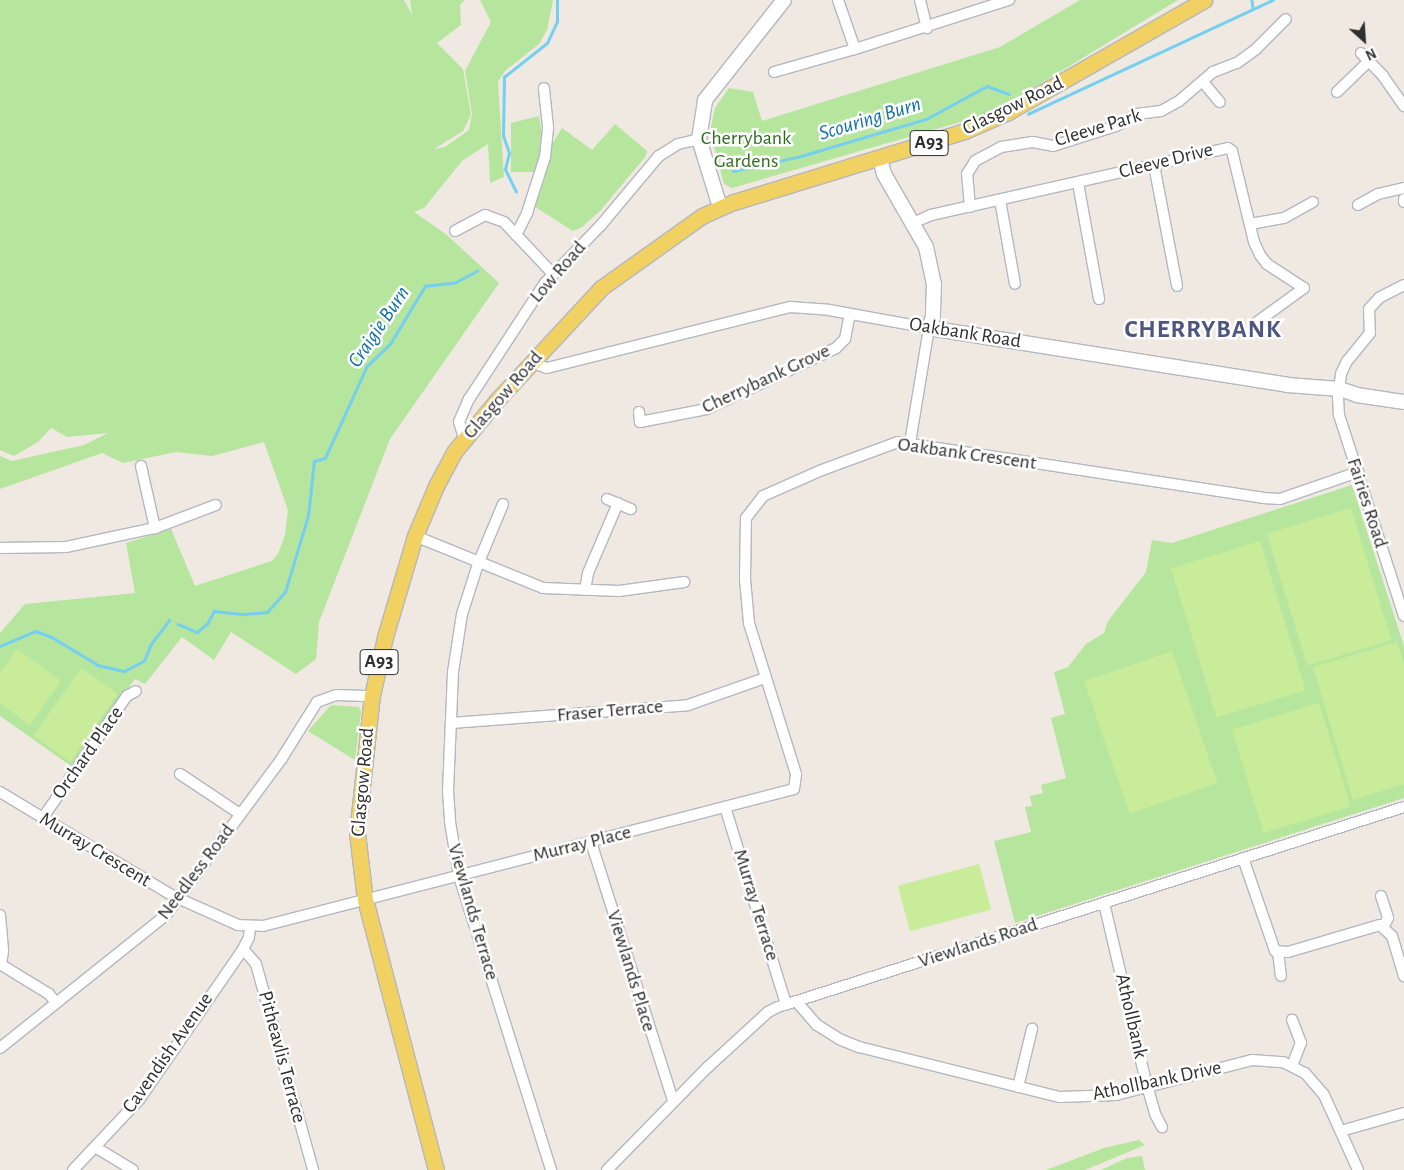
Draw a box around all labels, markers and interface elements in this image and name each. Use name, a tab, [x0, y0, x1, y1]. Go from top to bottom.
north arrow	[1339, 15, 1389, 65]
text: N	[1363, 45, 1378, 62]
street label: Glasgow Road	[959, 71, 1067, 141]
water label: Scouring Burn	[816, 92, 924, 146]
street label: Cleeve Park	[1052, 104, 1144, 152]
park label: Cherrybank Gardens	[701, 126, 791, 173]
road number: A93	[909, 126, 949, 160]
street label: Cleeve Drive	[1116, 138, 1216, 184]
street label: Low Road	[525, 236, 591, 308]
water label: Craigie Burn	[343, 281, 415, 373]
street label: Oakbank Road	[907, 312, 1023, 354]
district label: CHERRYBANK	[1123, 315, 1283, 345]
street label: Cherrybank Grove	[698, 339, 834, 419]
street label: Glasgow Road	[458, 346, 548, 444]
street label: Oakbank Crescent	[896, 432, 1038, 476]
street label: Fairies Road	[1341, 455, 1393, 551]
road number: A93	[359, 646, 399, 679]
street label: Fraser Terrace	[556, 694, 664, 728]
street label: Orchard Place	[47, 702, 129, 804]
street label: Glasgow Road	[346, 727, 380, 837]
street label: Murray Crescent	[35, 807, 155, 893]
street label: Needless Road	[152, 819, 240, 925]
street label: Murray Place	[530, 820, 634, 868]
street label: Viewlands Terrace	[442, 841, 504, 983]
street label: Murray Terrace	[728, 846, 784, 964]
street label: Viewlands Place	[601, 907, 661, 1035]
street label: Viewlands Road	[915, 912, 1041, 974]
street label: Athollbank	[1110, 971, 1152, 1061]
street label: Cavendish Avenue	[118, 988, 218, 1118]
street label: Pitheavlis Terrace	[253, 988, 311, 1126]
street label: Athollbank Drive	[1090, 1056, 1224, 1106]

